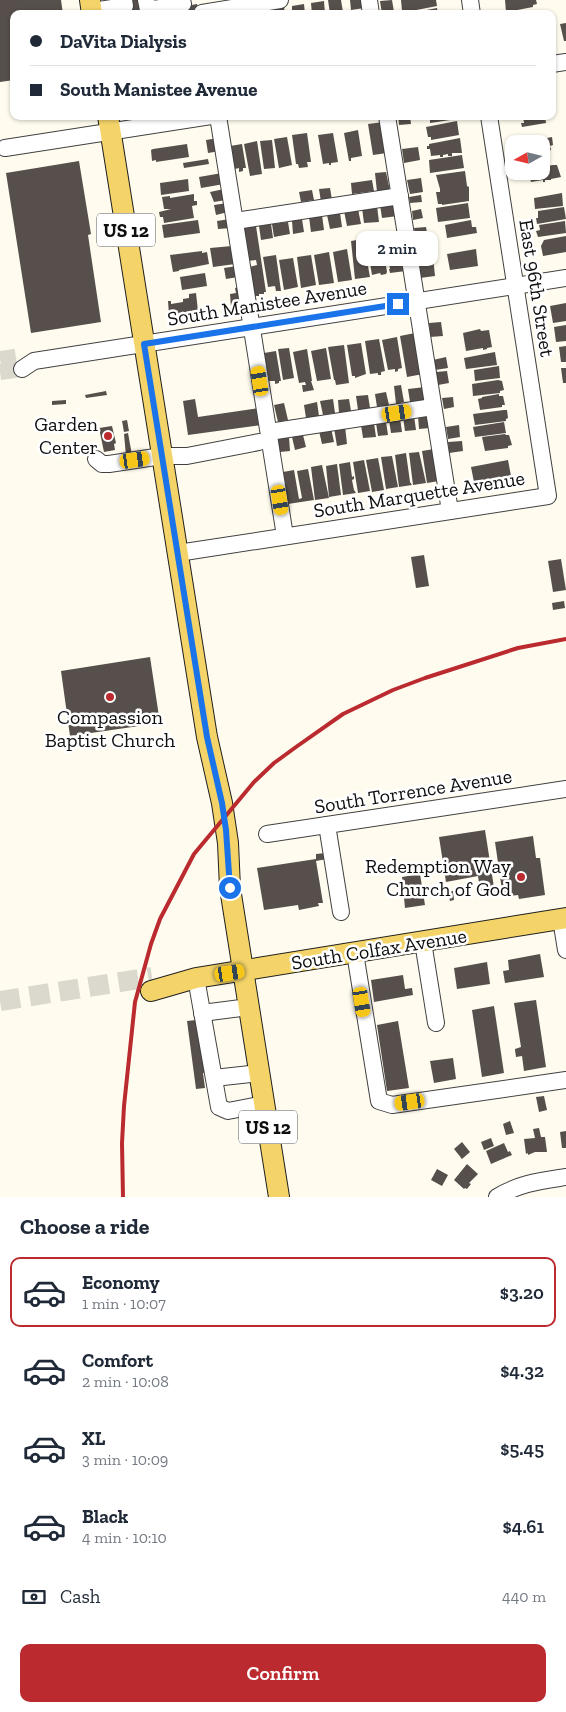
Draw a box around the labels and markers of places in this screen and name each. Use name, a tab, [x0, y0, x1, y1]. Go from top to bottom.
place label: Garden Center	[34, 412, 99, 459]
marker: Garden Center	[102, 430, 114, 442]
marker: Compassion Baptist Church	[104, 691, 116, 703]
place label: Compassion Baptist Church	[45, 705, 176, 752]
place label: Redemption Way Church of God	[365, 854, 512, 901]
marker: Redemption Way Church of God	[515, 871, 527, 883]

